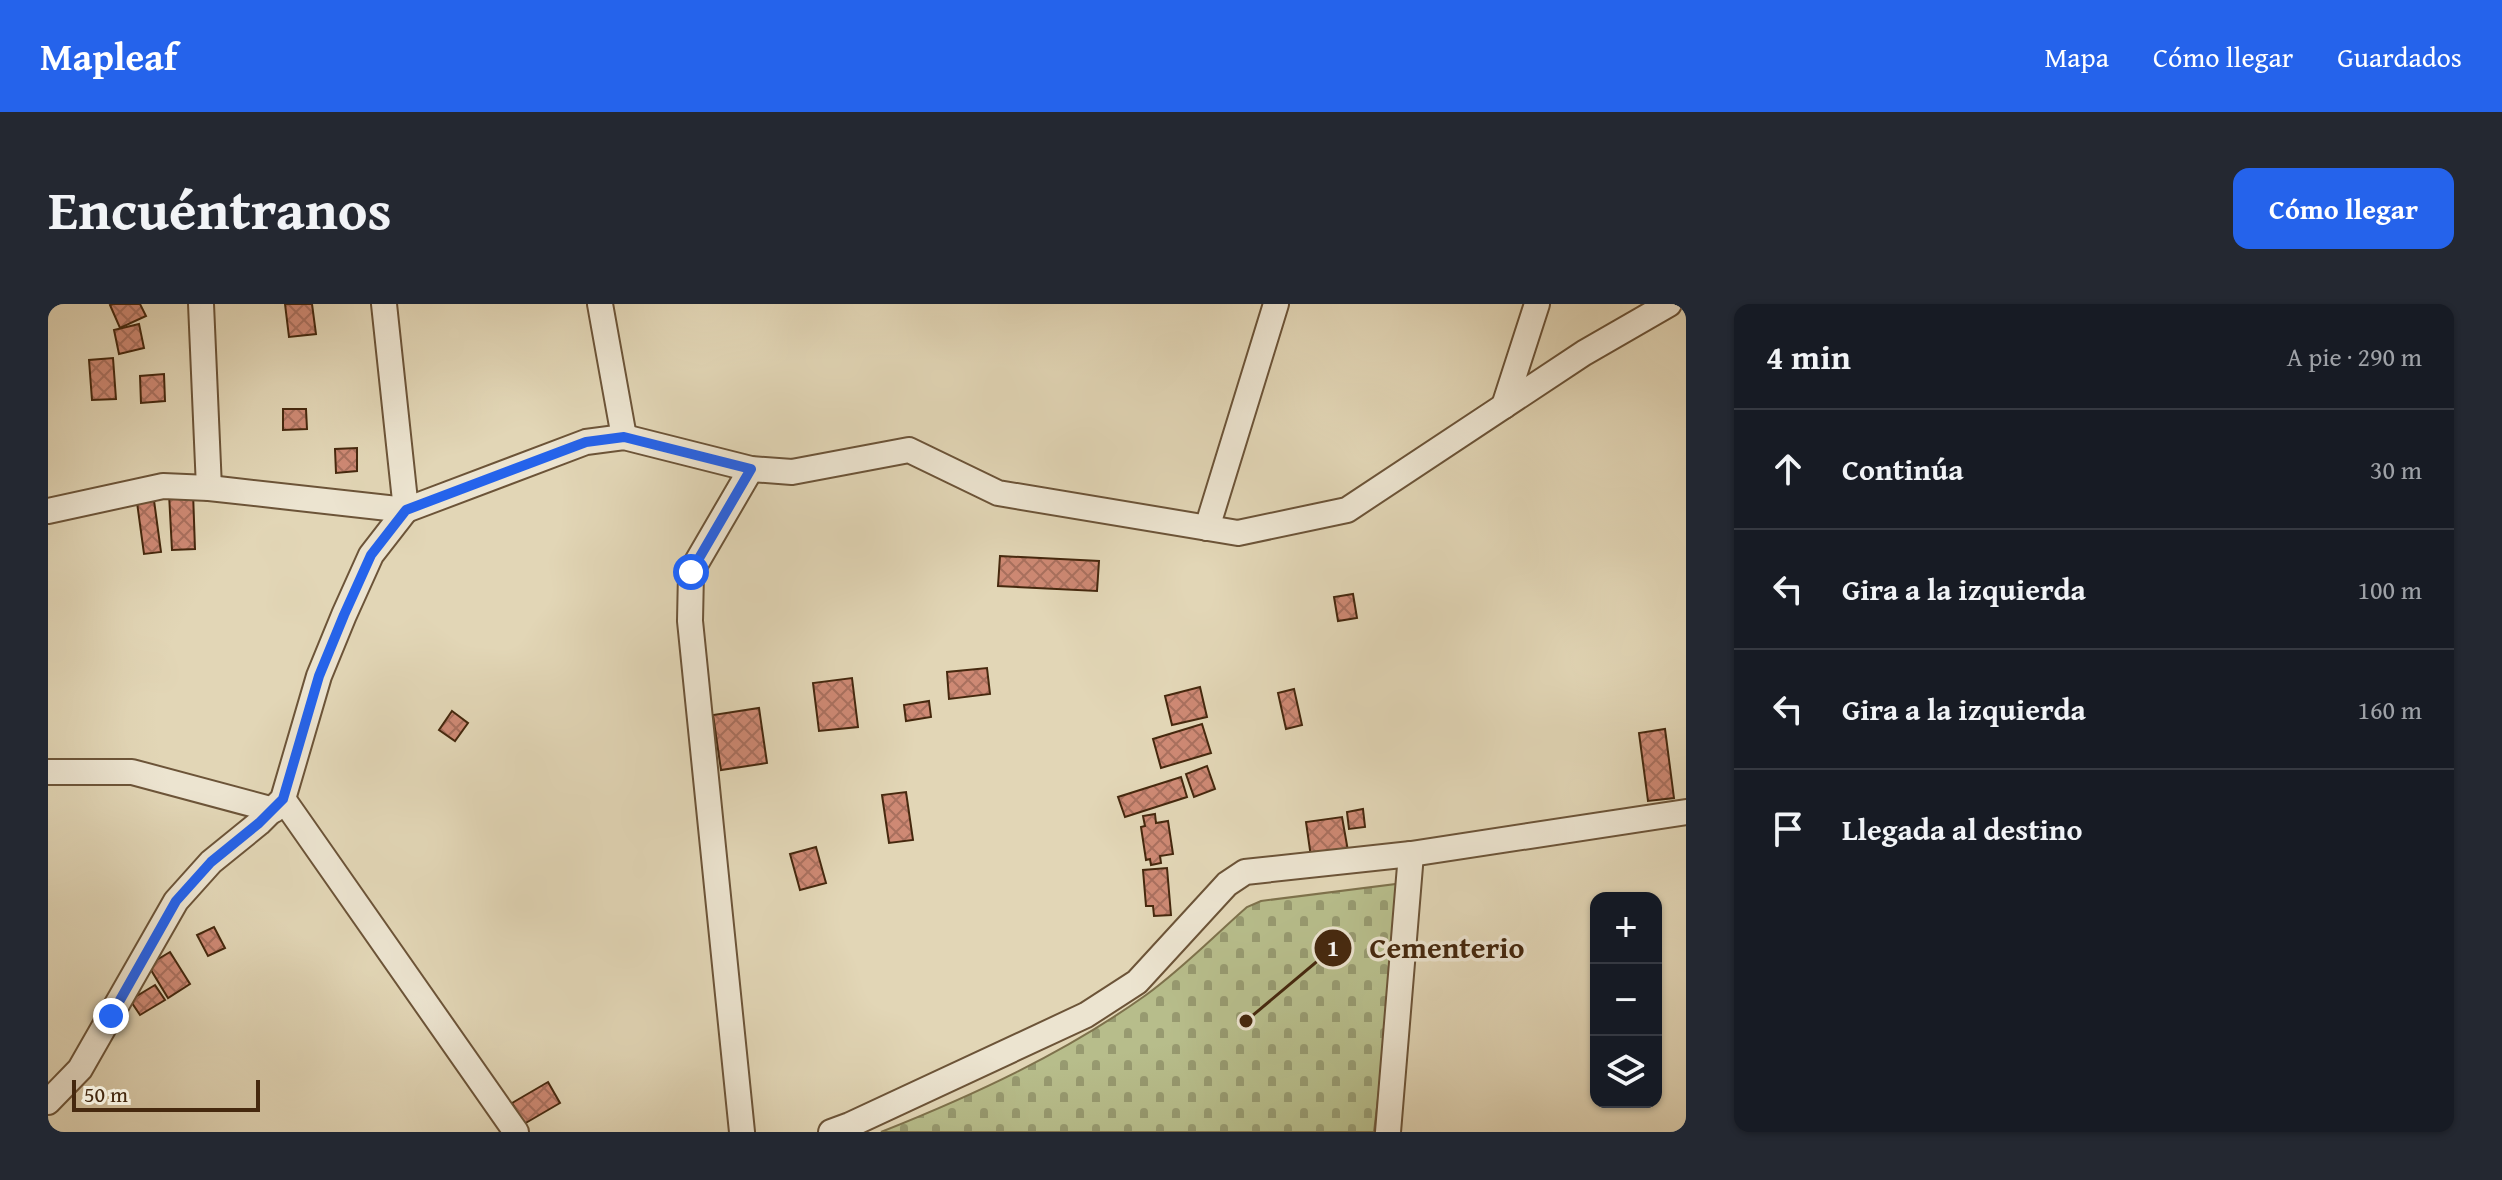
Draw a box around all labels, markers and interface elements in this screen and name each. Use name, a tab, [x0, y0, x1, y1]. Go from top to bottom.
text: Mapleaf	[40, 28, 177, 84]
text: Mapa	[2044, 36, 2109, 77]
text: Cómo llegar	[2153, 36, 2293, 77]
text: Guardados	[2337, 36, 2462, 77]
text: Encuéntranos	[48, 167, 392, 250]
button: Cómo llegar	[2233, 168, 2454, 249]
text: 4 min	[1766, 332, 1851, 381]
text: A pie · 290 m	[2287, 337, 2422, 376]
icon: ahead	[1766, 447, 1810, 491]
text: Continúa	[1842, 447, 1964, 491]
text: 30 m	[2370, 450, 2422, 489]
route start	[673, 554, 709, 590]
icon: left	[1766, 567, 1810, 611]
text: Gira a la izquierda	[1842, 567, 2086, 611]
text: 100 m	[2357, 570, 2422, 609]
icon: left	[1766, 687, 1810, 731]
text: Gira a la izquierda	[1842, 687, 2086, 731]
text: 160 m	[2357, 690, 2422, 729]
icon: arrive	[1766, 807, 1810, 851]
text: Llegada al destino	[1842, 807, 2083, 851]
map controls	[1590, 892, 1662, 1108]
button: +	[1590, 892, 1662, 964]
callout: Cementerio	[1313, 921, 1540, 975]
text: Cementerio	[1369, 925, 1525, 969]
text: 1	[1327, 930, 1339, 965]
button: −	[1590, 964, 1662, 1036]
route end	[93, 998, 129, 1034]
button: layers	[1590, 1036, 1662, 1108]
scale bar	[72, 1076, 260, 1112]
text: 50 m	[84, 1078, 128, 1110]

